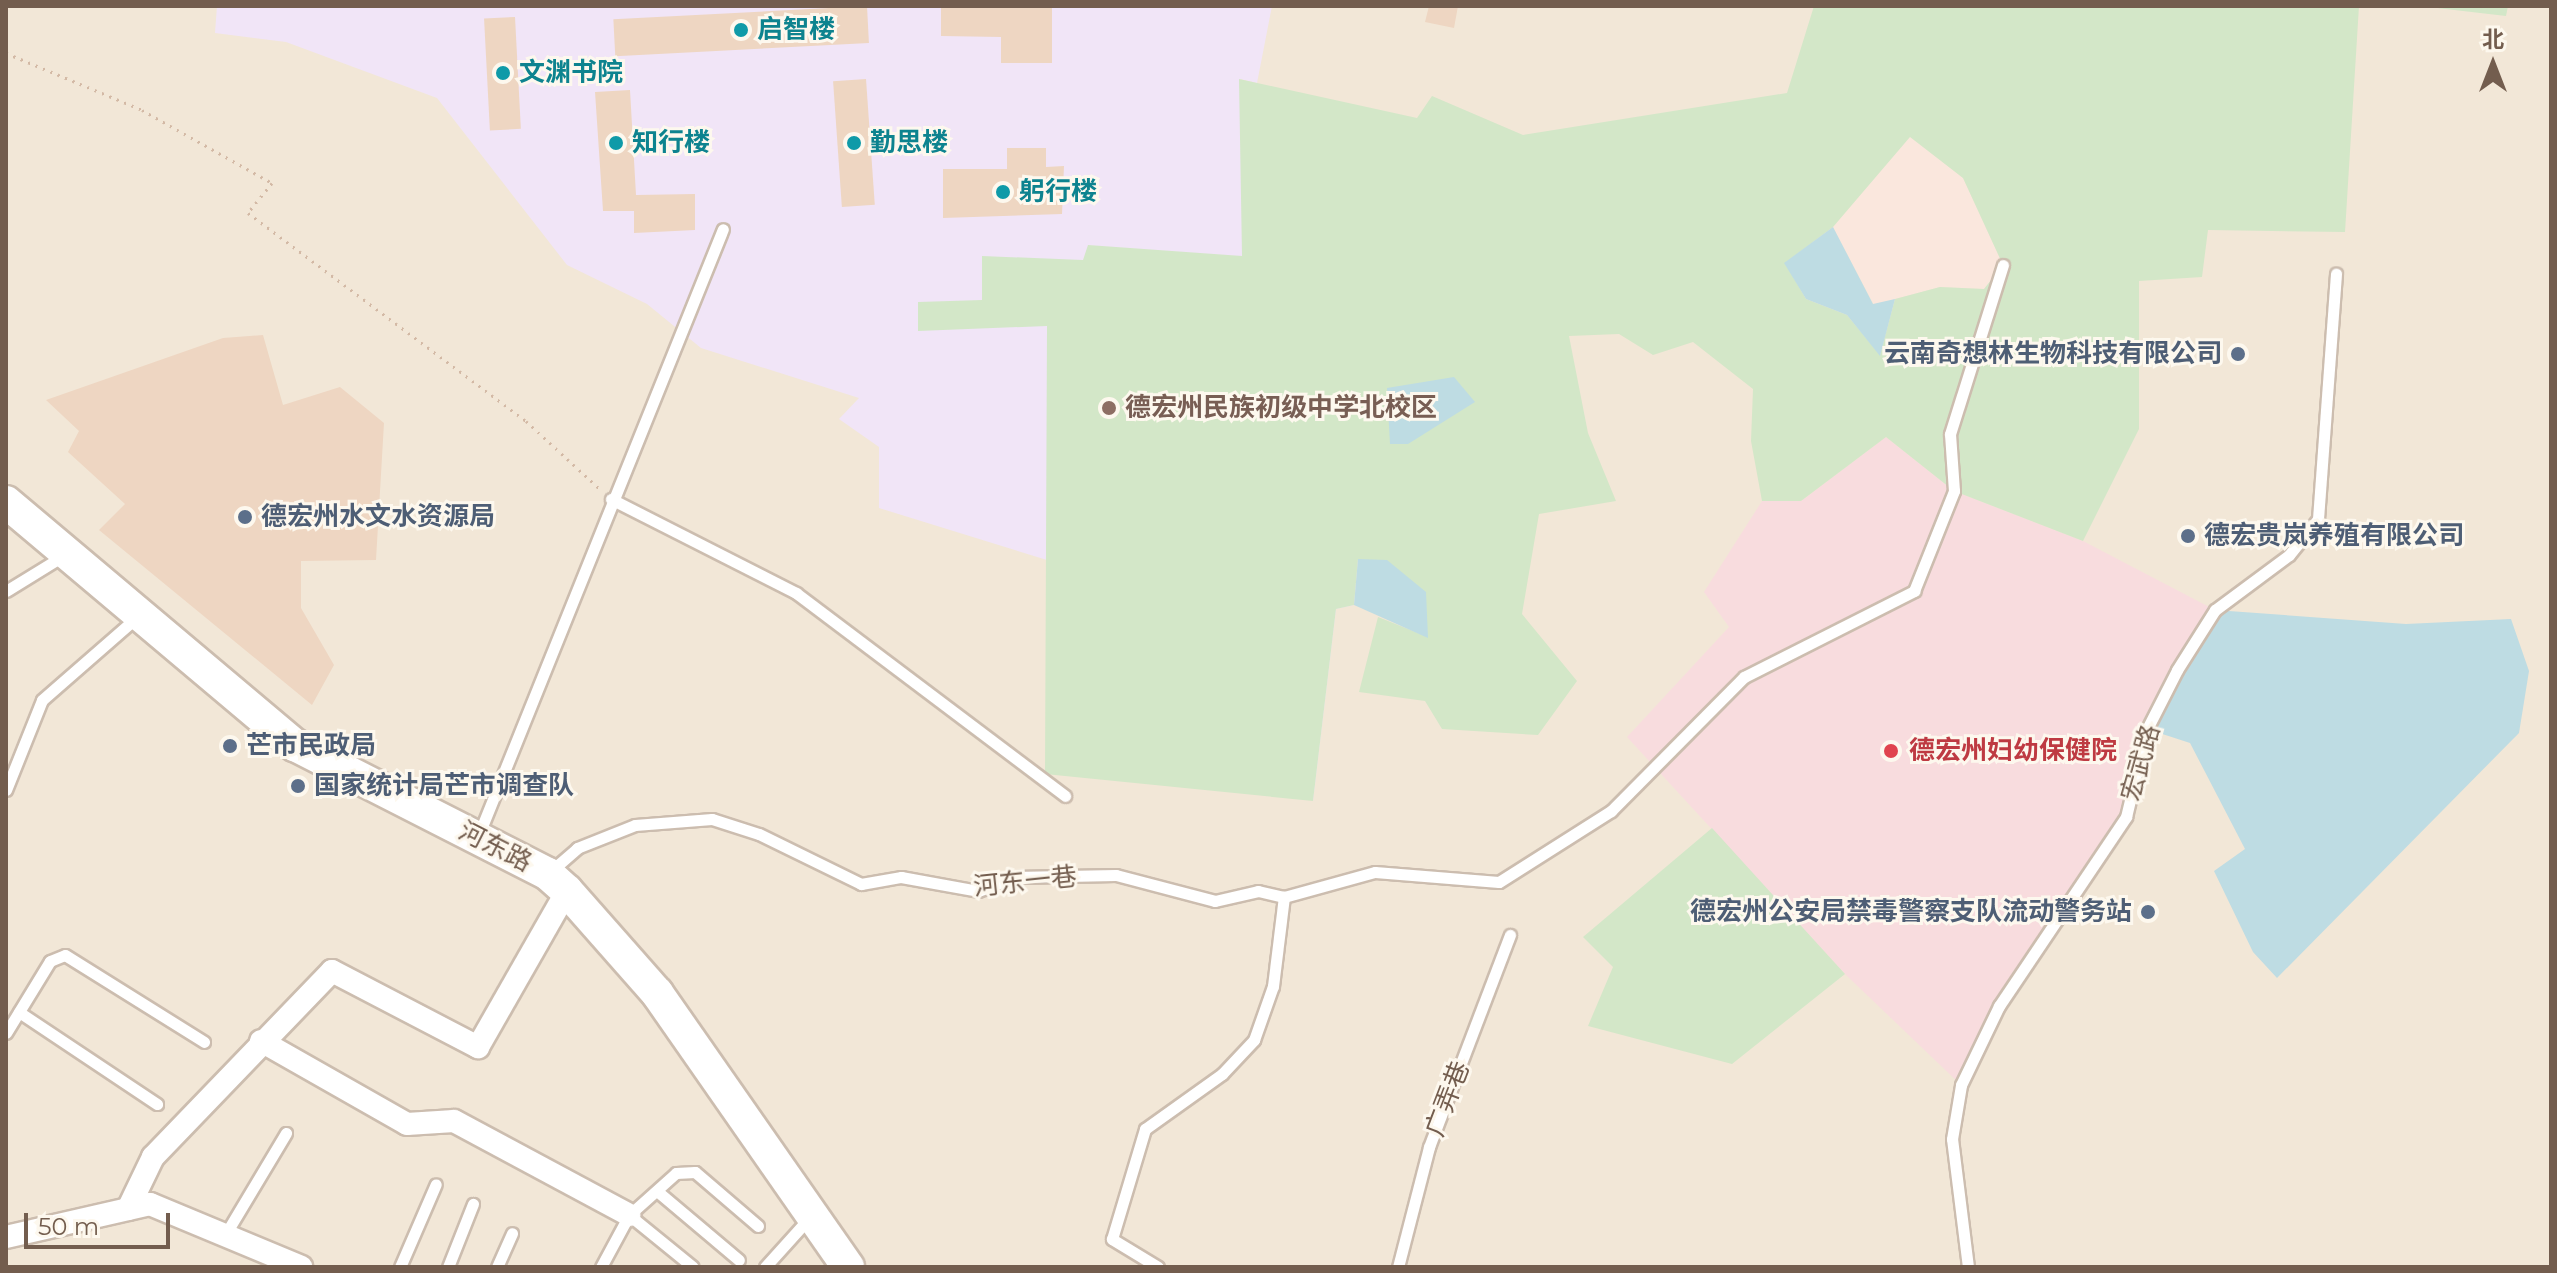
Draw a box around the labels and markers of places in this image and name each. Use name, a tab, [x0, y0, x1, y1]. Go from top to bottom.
place label: 启智楼	[757, 14, 835, 46]
marker: 启智楼	[732, 21, 750, 39]
place label: 文渊书院	[519, 57, 623, 89]
marker: 文渊书院	[494, 64, 512, 82]
place label: 知行楼	[632, 127, 710, 159]
place label: 勤思楼	[870, 127, 948, 159]
marker: 知行楼	[607, 134, 625, 152]
marker: 勤思楼	[845, 134, 863, 152]
place label: 躬行楼	[1019, 176, 1097, 208]
marker: 躬行楼	[994, 183, 1012, 201]
place label: 云南奇想林生物科技有限公司	[1884, 338, 2222, 370]
marker: 云南奇想林生物科技有限公司	[2229, 345, 2247, 363]
place label: 德宏州民族初级中学北校区	[1125, 392, 1437, 424]
marker: 德宏州民族初级中学北校区	[1100, 399, 1118, 417]
place label: 德宏州水文水资源局	[261, 501, 495, 533]
marker: 德宏州水文水资源局	[236, 508, 254, 526]
place label: 德宏贵岚养殖有限公司	[2204, 520, 2464, 552]
marker: 德宏贵岚养殖有限公司	[2179, 527, 2197, 545]
place label: 芒市民政局	[246, 730, 376, 762]
place label: 德宏州妇幼保健院	[1909, 735, 2117, 767]
marker: 芒市民政局	[221, 737, 239, 755]
marker: 德宏州妇幼保健院	[1880, 740, 1902, 762]
place label: 国家统计局芒市调查队	[314, 770, 574, 802]
marker: 国家统计局芒市调查队	[289, 777, 307, 795]
place label: 德宏州公安局禁毒警察支队流动警务站	[1690, 896, 2132, 928]
marker: 德宏州公安局禁毒警察支队流动警务站	[2139, 903, 2157, 921]

